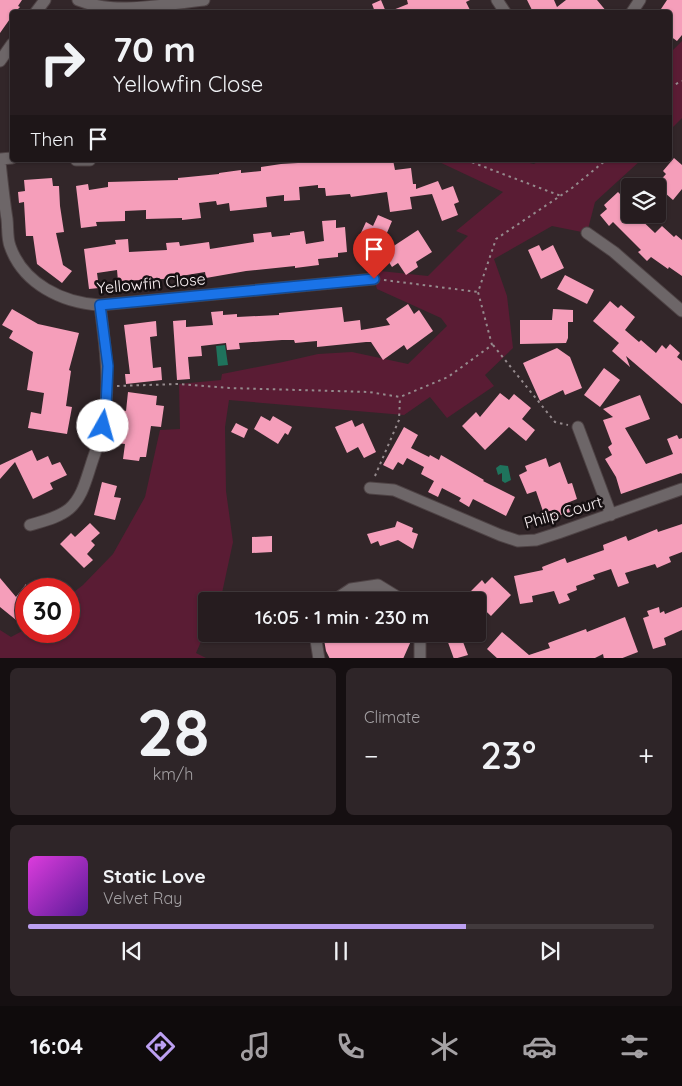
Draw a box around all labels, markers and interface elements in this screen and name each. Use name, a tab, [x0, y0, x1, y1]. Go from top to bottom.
text: 70 m	[113, 27, 196, 71]
icon: right	[30, 30, 95, 95]
text: Yellowfin Close	[113, 70, 263, 98]
icon: arrive	[84, 125, 112, 153]
text: Then	[30, 127, 74, 151]
map controls	[621, 178, 666, 223]
button: layers	[621, 178, 666, 223]
pin	[353, 228, 395, 279]
icon: arrive	[360, 235, 388, 263]
street label: Yellowfin Close	[96, 268, 206, 298]
position arrow	[76, 399, 128, 451]
street label: Philp Court	[522, 491, 604, 533]
speed limit sign: 30	[15, 578, 80, 643]
text: 16:05 · 1 min · 230 m	[255, 605, 429, 629]
text: 28	[137, 691, 209, 772]
text: Climate	[364, 707, 420, 727]
text: 23°	[480, 731, 536, 779]
text: −	[364, 738, 379, 773]
text: +	[638, 738, 654, 773]
text: km/h	[153, 764, 193, 784]
text: Static Love	[103, 864, 206, 888]
text: Velvet Ray	[103, 888, 182, 908]
icon: previous	[118, 937, 146, 965]
icon: pause	[327, 937, 355, 965]
icon: next	[536, 937, 564, 965]
icon: directions	[143, 1029, 178, 1064]
icon: music	[238, 1029, 273, 1064]
icon: phone	[333, 1029, 368, 1064]
icon: climate	[427, 1029, 462, 1064]
icon: car	[522, 1029, 557, 1064]
icon: filters	[617, 1029, 652, 1064]
text: 16:04	[30, 1032, 83, 1060]

